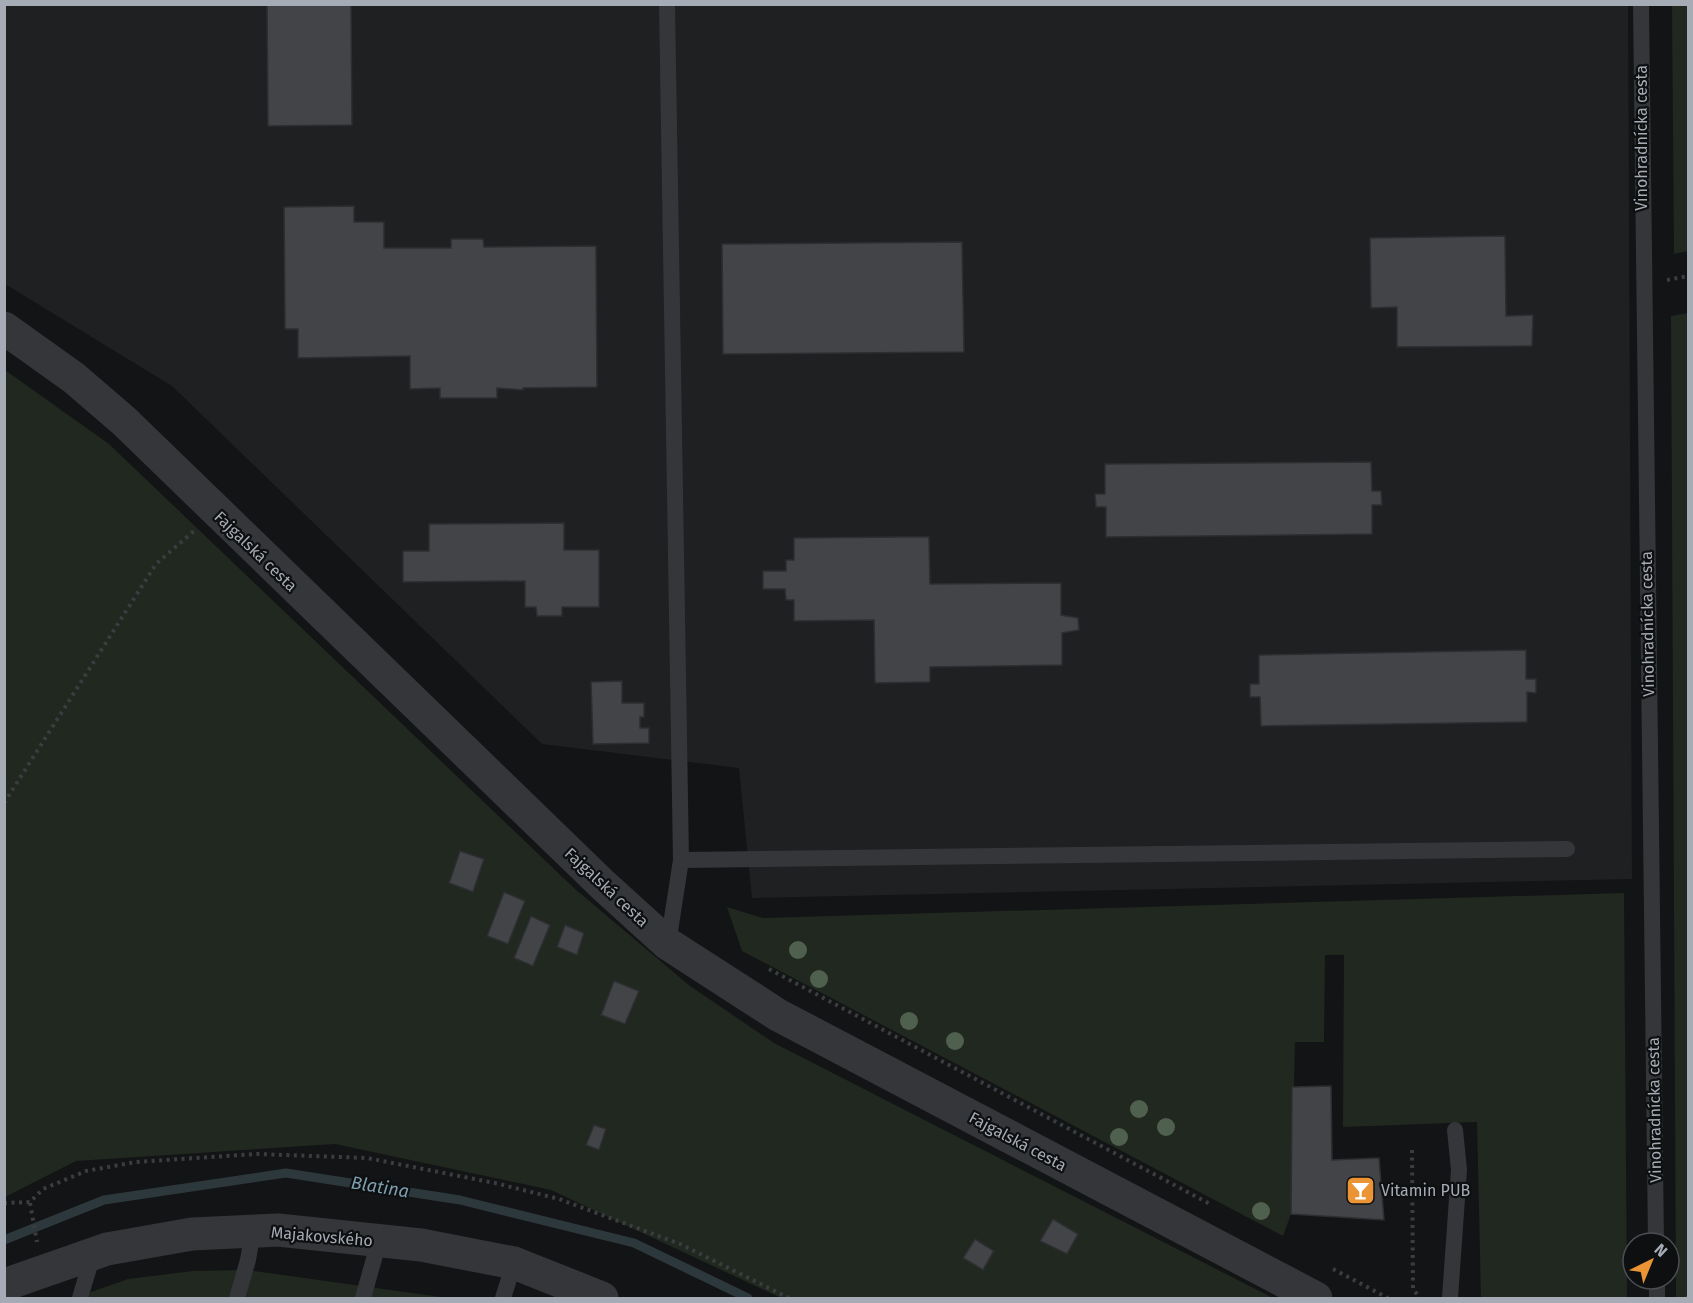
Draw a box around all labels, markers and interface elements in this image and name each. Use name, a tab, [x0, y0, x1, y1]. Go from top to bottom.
street label: Vinohradnícka cesta	[1632, 65, 1651, 211]
street label: Fajgalská cesta	[210, 507, 301, 596]
street label: Vinohradnícka cesta	[1637, 551, 1658, 697]
street label: Fajgalská cesta	[561, 844, 652, 931]
street label: Vinohradnícka cesta	[1644, 1037, 1665, 1183]
street label: Fajgalská cesta	[966, 1108, 1070, 1175]
water label: Blatina	[349, 1172, 411, 1202]
bar icon: Vitamin PUB	[1344, 1174, 1376, 1206]
place label: Vitamin PUB	[1381, 1181, 1471, 1200]
street label: Majakovského	[270, 1223, 374, 1250]
north arrow	[1621, 1231, 1681, 1291]
text: N	[1651, 1240, 1671, 1261]

